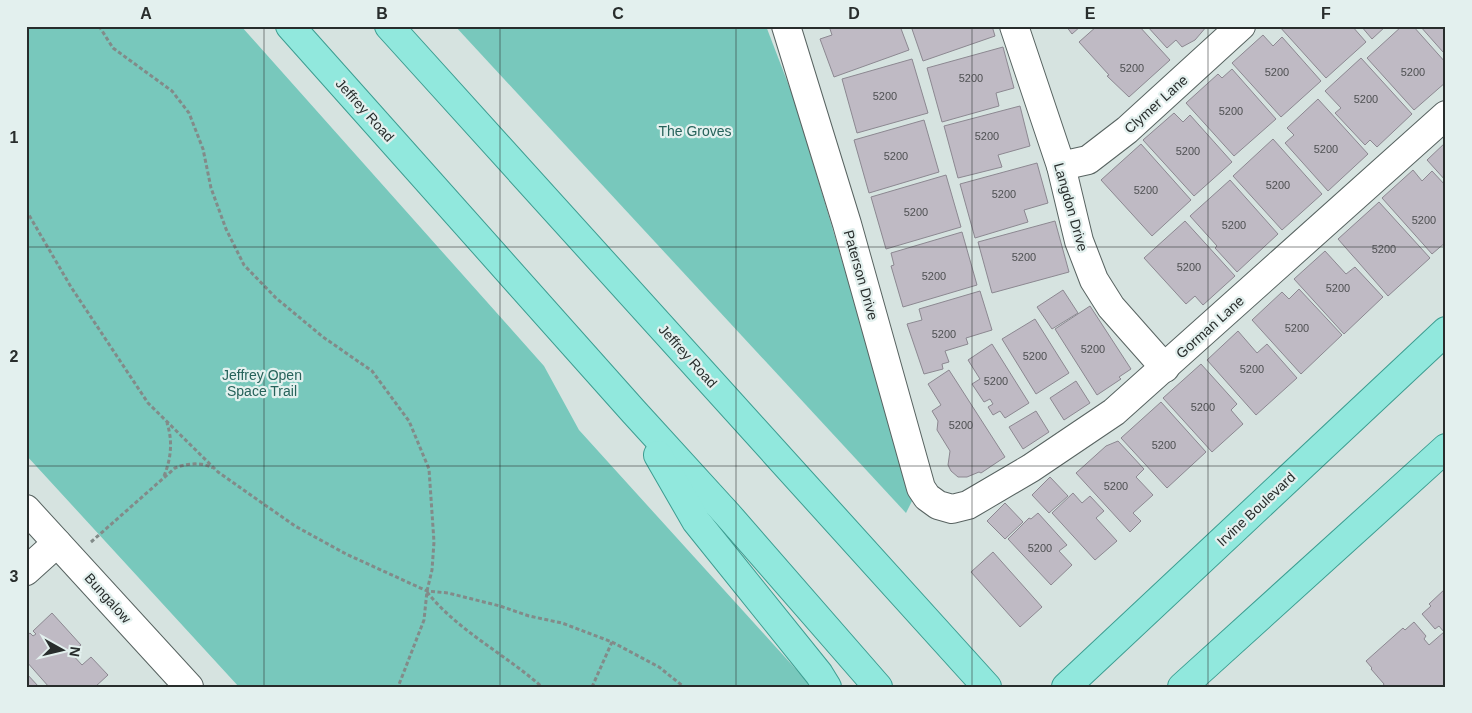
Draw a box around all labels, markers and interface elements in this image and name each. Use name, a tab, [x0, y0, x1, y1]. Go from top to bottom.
text: A	[140, 5, 152, 22]
text: B	[376, 5, 388, 22]
text: C	[612, 5, 624, 22]
text: D	[848, 5, 860, 22]
text: E	[1085, 5, 1096, 22]
text: F	[1321, 5, 1331, 22]
house number: 5200	[1120, 62, 1144, 74]
house number: 5200	[1265, 66, 1289, 78]
house number: 5200	[1401, 66, 1425, 78]
street label: Clymer Lane	[1121, 71, 1191, 137]
house number: 5200	[959, 72, 983, 84]
street label: Jeffrey Road	[333, 75, 397, 145]
house number: 5200	[873, 90, 897, 102]
house number: 5200	[1354, 93, 1378, 105]
house number: 5200	[1219, 105, 1243, 117]
park label: The Groves	[658, 123, 732, 139]
text: 1	[10, 129, 19, 146]
house number: 5200	[975, 130, 999, 142]
house number: 5200	[1314, 143, 1338, 155]
house number: 5200	[1176, 145, 1200, 157]
house number: 5200	[884, 150, 908, 162]
street label: Langdon Drive	[1051, 161, 1091, 253]
house number: 5200	[1266, 179, 1290, 191]
house number: 5200	[1134, 184, 1158, 196]
house number: 5200	[992, 188, 1016, 200]
house number: 5200	[904, 206, 928, 218]
house number: 5200	[1412, 214, 1436, 226]
house number: 5200	[1222, 219, 1246, 231]
street label: Paterson Drive	[841, 228, 882, 322]
house number: 5200	[1372, 243, 1396, 255]
house number: 5200	[1012, 251, 1036, 263]
house number: 5200	[1177, 261, 1201, 273]
house number: 5200	[922, 270, 946, 282]
house number: 5200	[1326, 282, 1350, 294]
street label: Gorman Lane	[1173, 292, 1247, 362]
street label: Jeffrey Road	[656, 321, 720, 391]
house number: 5200	[1285, 322, 1309, 334]
house number: 5200	[932, 328, 956, 340]
house number: 5200	[1081, 343, 1105, 355]
text: 2	[10, 348, 19, 365]
house number: 5200	[1023, 350, 1047, 362]
house number: 5200	[1240, 363, 1264, 375]
park label: Jeffrey Open Space Trail	[222, 367, 302, 399]
house number: 5200	[984, 375, 1008, 387]
house number: 5200	[1191, 401, 1215, 413]
house number: 5200	[949, 419, 973, 431]
house number: 5200	[1152, 439, 1176, 451]
street label: Irvine Boulevard	[1214, 469, 1298, 549]
house number: 5200	[1104, 480, 1128, 492]
house number: 5200	[1028, 542, 1052, 554]
text: 3	[10, 568, 19, 585]
street label: Bungalow	[81, 570, 135, 627]
north arrow	[38, 626, 88, 676]
text: N	[66, 646, 84, 658]

